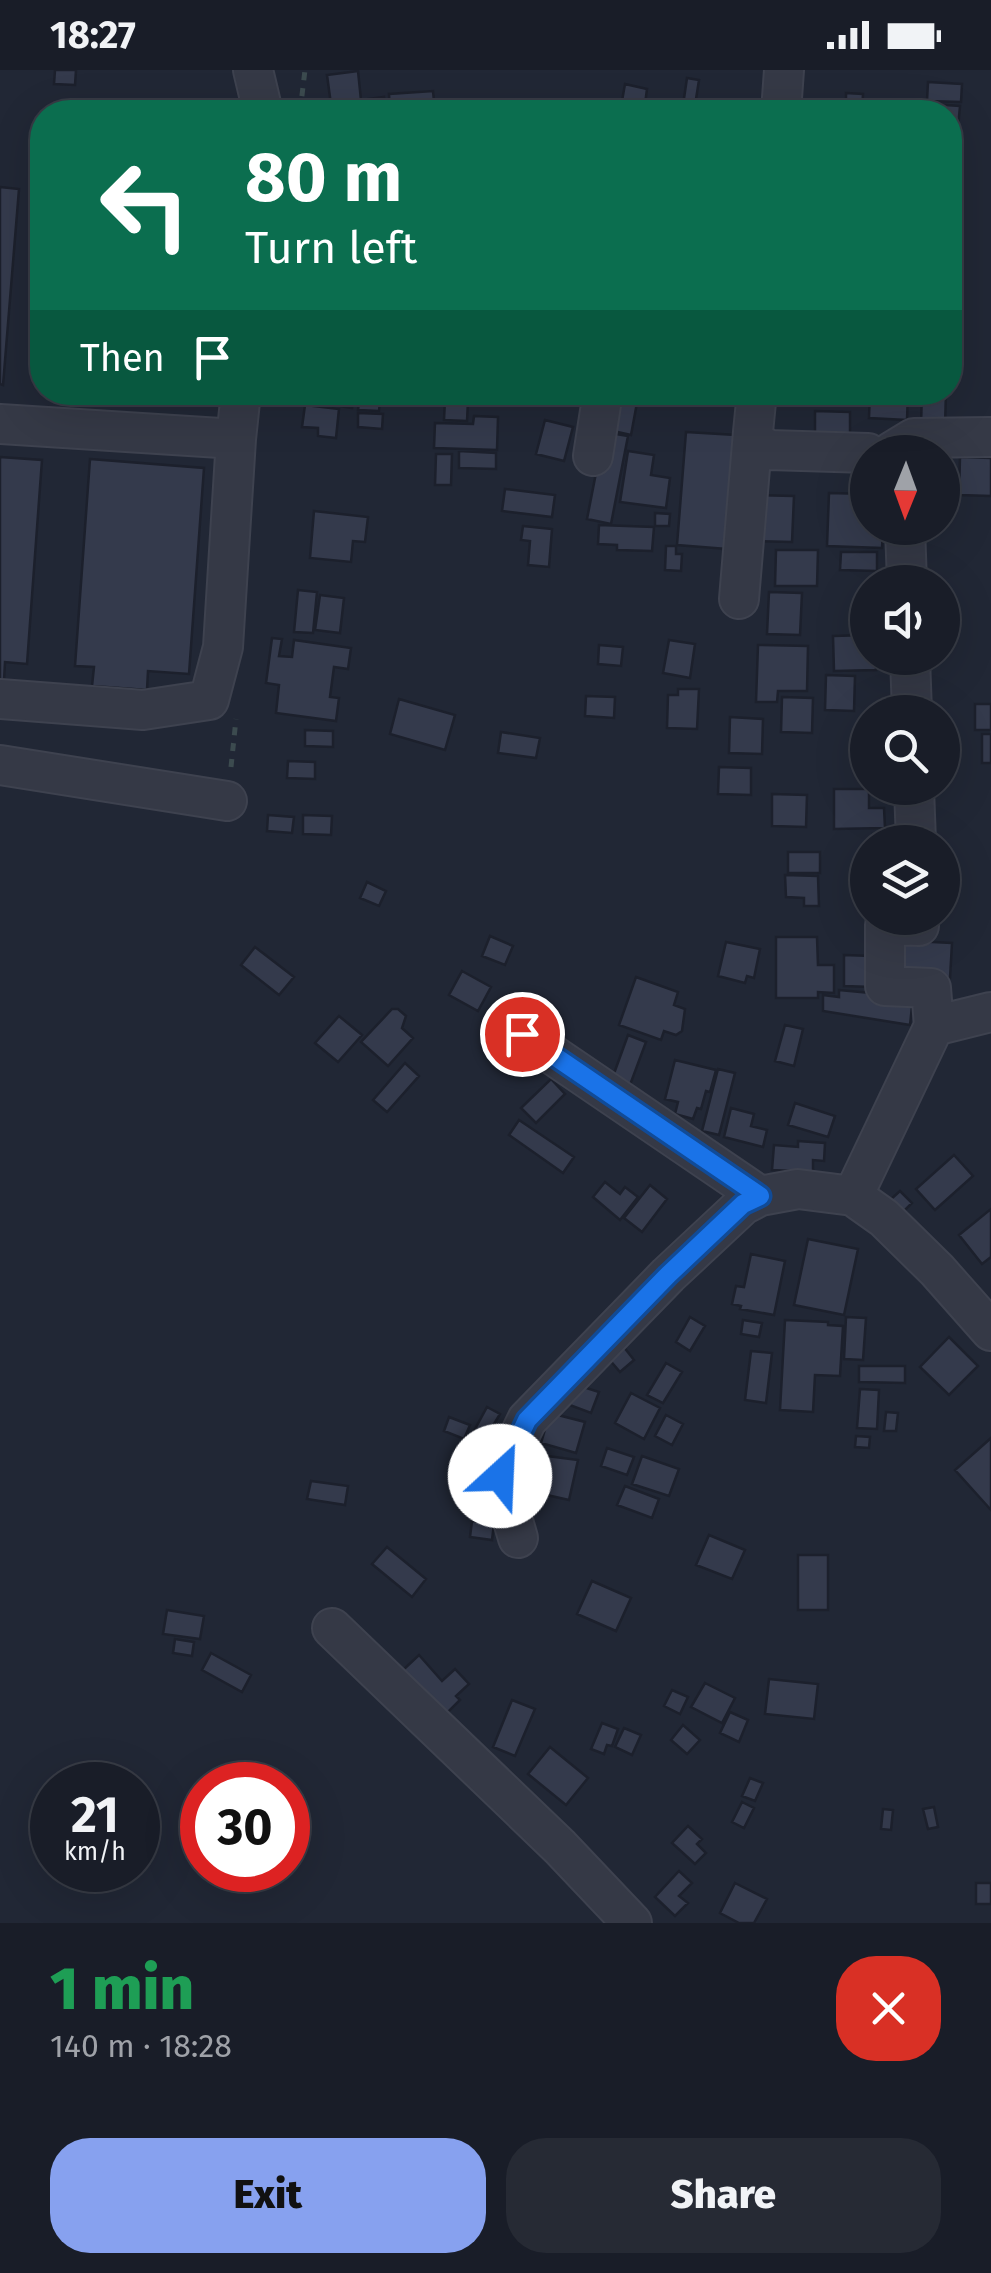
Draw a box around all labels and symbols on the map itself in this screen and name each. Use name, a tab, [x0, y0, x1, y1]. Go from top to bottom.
north arrow	[850, 435, 960, 545]
pin	[480, 992, 565, 1077]
position arrow	[448, 1424, 552, 1528]
speed limit sign: 30	[180, 1762, 310, 1892]

